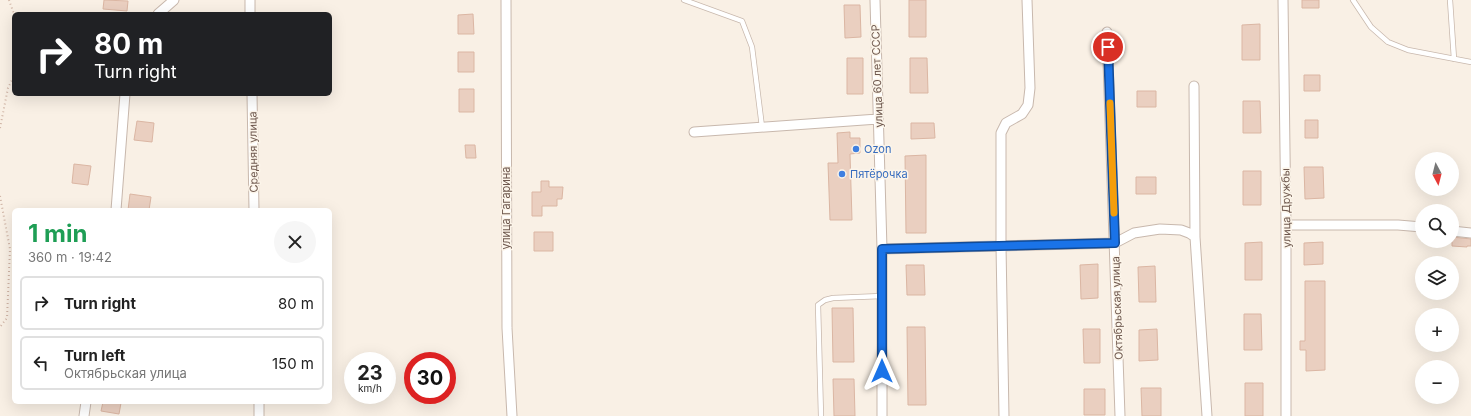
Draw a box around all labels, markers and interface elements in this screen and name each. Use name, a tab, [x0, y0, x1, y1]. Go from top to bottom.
street label: улица 60 лет СССР	[868, 24, 886, 128]
text: 80 m	[94, 27, 163, 61]
icon: right	[28, 28, 80, 80]
pin	[1091, 30, 1125, 64]
icon: arrive	[1097, 36, 1119, 58]
text: Turn right	[94, 61, 177, 82]
street label: Средняя улица	[245, 111, 261, 193]
place label: Ozon	[864, 142, 891, 156]
marker: Ozon	[851, 144, 861, 154]
north arrow	[1415, 152, 1459, 196]
map controls	[1415, 152, 1459, 404]
street label: улица Гагарина	[499, 167, 513, 249]
place label: Пятёрочка	[850, 167, 908, 181]
street label: улица Дружбы	[1278, 168, 1294, 248]
marker: Пятёрочка	[837, 169, 847, 179]
button: search	[1415, 204, 1459, 248]
text: 1 min	[28, 219, 87, 248]
button: close	[274, 221, 316, 263]
text: 360 m · 19:42	[28, 249, 112, 265]
street label: Октябрьская улица	[1108, 256, 1126, 360]
button: layers	[1415, 256, 1459, 300]
icon: right	[30, 292, 52, 314]
text: Turn right	[64, 294, 136, 313]
text: 80 m	[278, 294, 314, 313]
button: +	[1415, 308, 1459, 352]
text: Turn left	[64, 346, 125, 365]
position arrow	[861, 350, 903, 392]
icon: left	[30, 352, 52, 374]
speed limit sign: 30	[404, 352, 456, 404]
text: 150 m	[272, 354, 314, 373]
button: −	[1415, 360, 1459, 404]
text: 23	[357, 361, 383, 385]
text: Октябрьская улица	[64, 365, 187, 381]
text: km/h	[358, 382, 382, 394]

